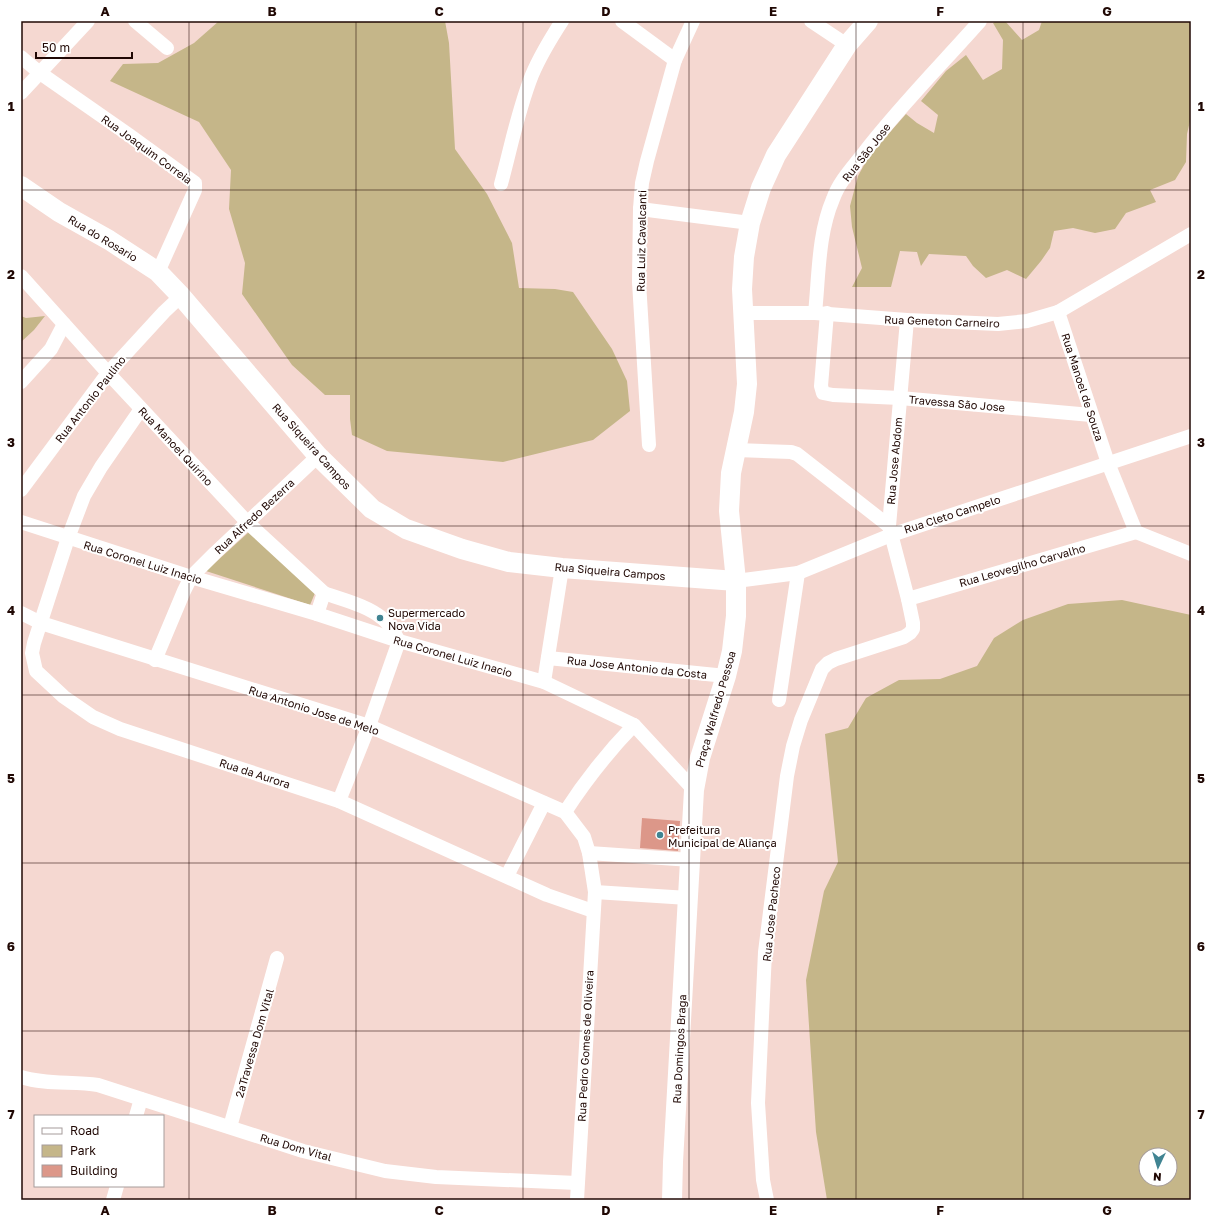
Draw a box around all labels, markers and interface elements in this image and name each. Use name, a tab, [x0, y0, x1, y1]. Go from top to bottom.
text: A	[100, 3, 110, 19]
text: B	[267, 3, 277, 19]
text: C	[434, 3, 444, 19]
text: D	[601, 3, 611, 19]
text: E	[769, 3, 777, 19]
text: F	[936, 3, 944, 19]
text: G	[1102, 3, 1112, 19]
scale bar	[36, 34, 132, 60]
text: 50 m	[42, 40, 70, 55]
text: 1	[8, 98, 15, 114]
text: 1	[1198, 98, 1205, 114]
street label: Rua Joaquim Correia	[99, 112, 195, 186]
street label: Rua São Jose	[839, 120, 893, 184]
street label: Rua Luiz Cavalcanti	[634, 190, 648, 292]
street label: Rua do Rosario	[66, 212, 140, 264]
text: 2	[7, 266, 15, 282]
text: 2	[1197, 266, 1205, 282]
street label: Rua Geneton Carneiro	[884, 312, 1000, 330]
street label: Rua Manoel de Souza	[1059, 331, 1107, 443]
street label: Rua Antonio Paulino	[52, 353, 128, 445]
street label: Travessa São Jose	[908, 392, 1006, 414]
street label: Rua Siqueira Campos	[270, 400, 354, 492]
street label: Rua Manoel Quirino	[136, 404, 216, 488]
street label: Rua Jose Abdom	[884, 417, 904, 505]
text: 3	[7, 434, 15, 450]
text: 3	[1197, 434, 1205, 450]
street label: Rua Alfredo Bezerra	[211, 476, 297, 556]
street label: Rua Cleto Campelo	[902, 492, 1002, 536]
street label: Rua Coronel Luiz Inacio	[82, 538, 204, 586]
street label: Rua Leovegilho Carvalho	[957, 541, 1087, 589]
street label: Rua Siqueira Campos	[554, 560, 666, 582]
text: 4	[7, 602, 15, 618]
text: 4	[1197, 602, 1205, 618]
place label: Supermercado Nova Vida	[388, 606, 465, 632]
marker: Supermercado Nova Vida	[375, 613, 385, 623]
street label: Rua Coronel Luiz Inacio	[392, 633, 514, 679]
street label: Praça Walfredo Pessoa	[692, 649, 738, 769]
street label: Rua Jose Antonio da Costa	[566, 653, 708, 681]
street label: Rua Antonio Jose de Melo	[247, 683, 381, 737]
street label: Rua da Aurora	[218, 755, 292, 791]
text: 5	[7, 770, 15, 786]
text: 5	[1197, 770, 1205, 786]
place label: Prefeitura Municipal de Aliança	[668, 823, 777, 849]
marker: Prefeitura Municipal de Aliança	[655, 830, 665, 840]
street label: Rua Jose Pacheco	[760, 865, 783, 962]
text: 6	[7, 938, 15, 954]
text: 6	[1197, 938, 1205, 954]
street label: Rua Pedro Gomes de Oliveira	[575, 970, 595, 1122]
street label: 2ªTravessa Dom Vital	[232, 987, 276, 1099]
street label: Rua Domingos Braga	[670, 994, 688, 1104]
text: 7	[7, 1106, 15, 1122]
text: 7	[1197, 1106, 1205, 1122]
legend	[34, 1115, 164, 1187]
text: Road	[70, 1123, 99, 1138]
street label: Rua Dom Vital	[259, 1131, 334, 1164]
text: Park	[70, 1143, 96, 1158]
north arrow	[1138, 1147, 1178, 1187]
text: Building	[70, 1163, 118, 1178]
text: N	[1153, 1171, 1162, 1184]
text: A	[100, 1202, 110, 1218]
text: B	[267, 1202, 277, 1218]
text: C	[434, 1202, 444, 1218]
text: D	[601, 1202, 611, 1218]
text: E	[769, 1202, 777, 1218]
text: F	[936, 1202, 944, 1218]
text: G	[1102, 1202, 1112, 1218]

